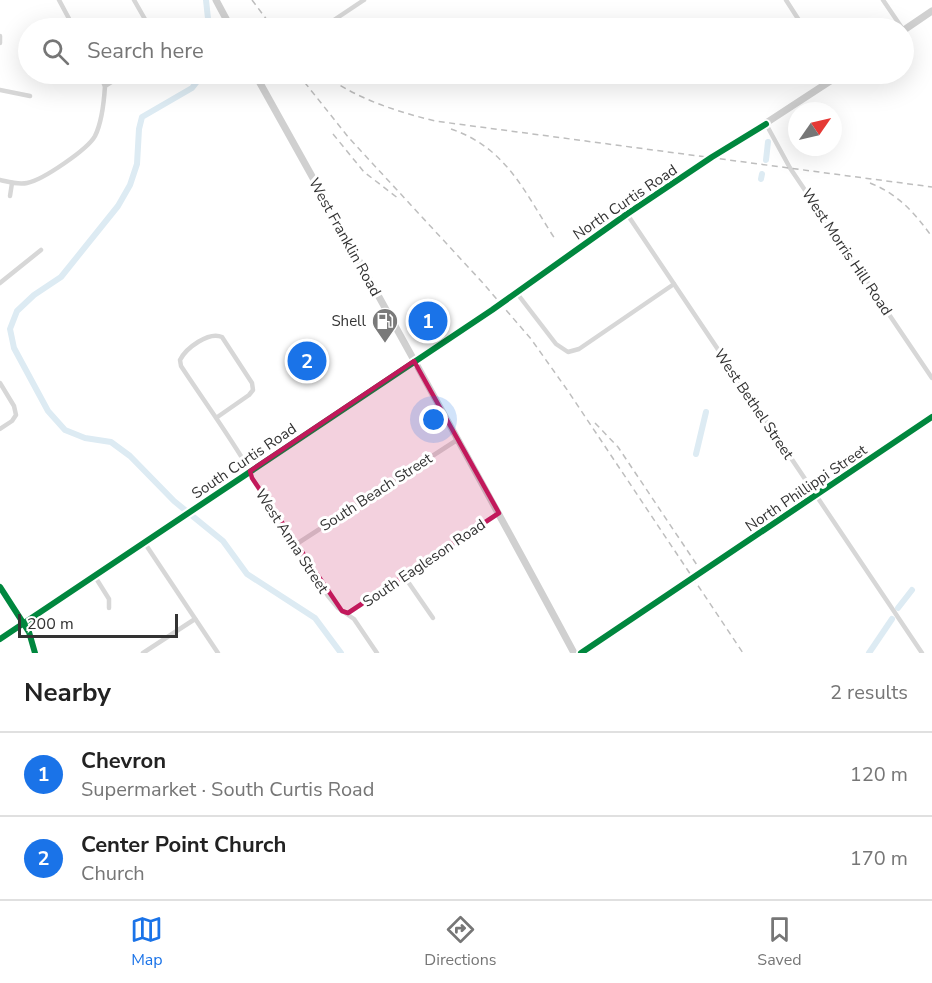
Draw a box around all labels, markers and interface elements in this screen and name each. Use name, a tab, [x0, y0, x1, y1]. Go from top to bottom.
search box	[18, 18, 914, 84]
icon: search	[39, 35, 72, 68]
text: Search here	[87, 36, 204, 66]
north arrow	[788, 102, 842, 156]
street label: North Curtis Road	[569, 160, 681, 244]
street label: West Franklin Road	[304, 174, 386, 300]
street label: West Morris Hill Road	[797, 185, 897, 319]
pin: 1	[408, 298, 448, 344]
fuel station icon: Shell	[370, 306, 400, 344]
place label: Shell	[331, 311, 367, 331]
pin: 2	[288, 338, 326, 384]
street label: West Bethel Street	[710, 345, 799, 464]
your location	[419, 405, 448, 434]
street label: South Curtis Road	[188, 418, 300, 504]
street label: North Phillippi Street	[741, 439, 871, 536]
street label: South Beach Street	[316, 448, 437, 536]
street label: West Anna Street	[251, 485, 334, 598]
street label: South Eagleson Road	[359, 514, 489, 612]
scale bar	[18, 611, 178, 638]
text: 200 m	[27, 613, 74, 635]
text: Nearby	[24, 675, 111, 710]
text: 2 results	[830, 679, 908, 706]
text: Chevron	[81, 746, 166, 776]
text: 1	[38, 761, 50, 788]
text: 120 m	[850, 761, 908, 788]
text: Supermarket · South Curtis Road	[81, 776, 374, 803]
text: Center Point Church	[81, 830, 286, 860]
text: 2	[38, 845, 50, 872]
text: 170 m	[850, 845, 908, 872]
text: Church	[81, 860, 145, 887]
tab: Map	[130, 913, 163, 971]
tab: Directions	[424, 913, 496, 971]
tab: Saved	[757, 913, 802, 971]

